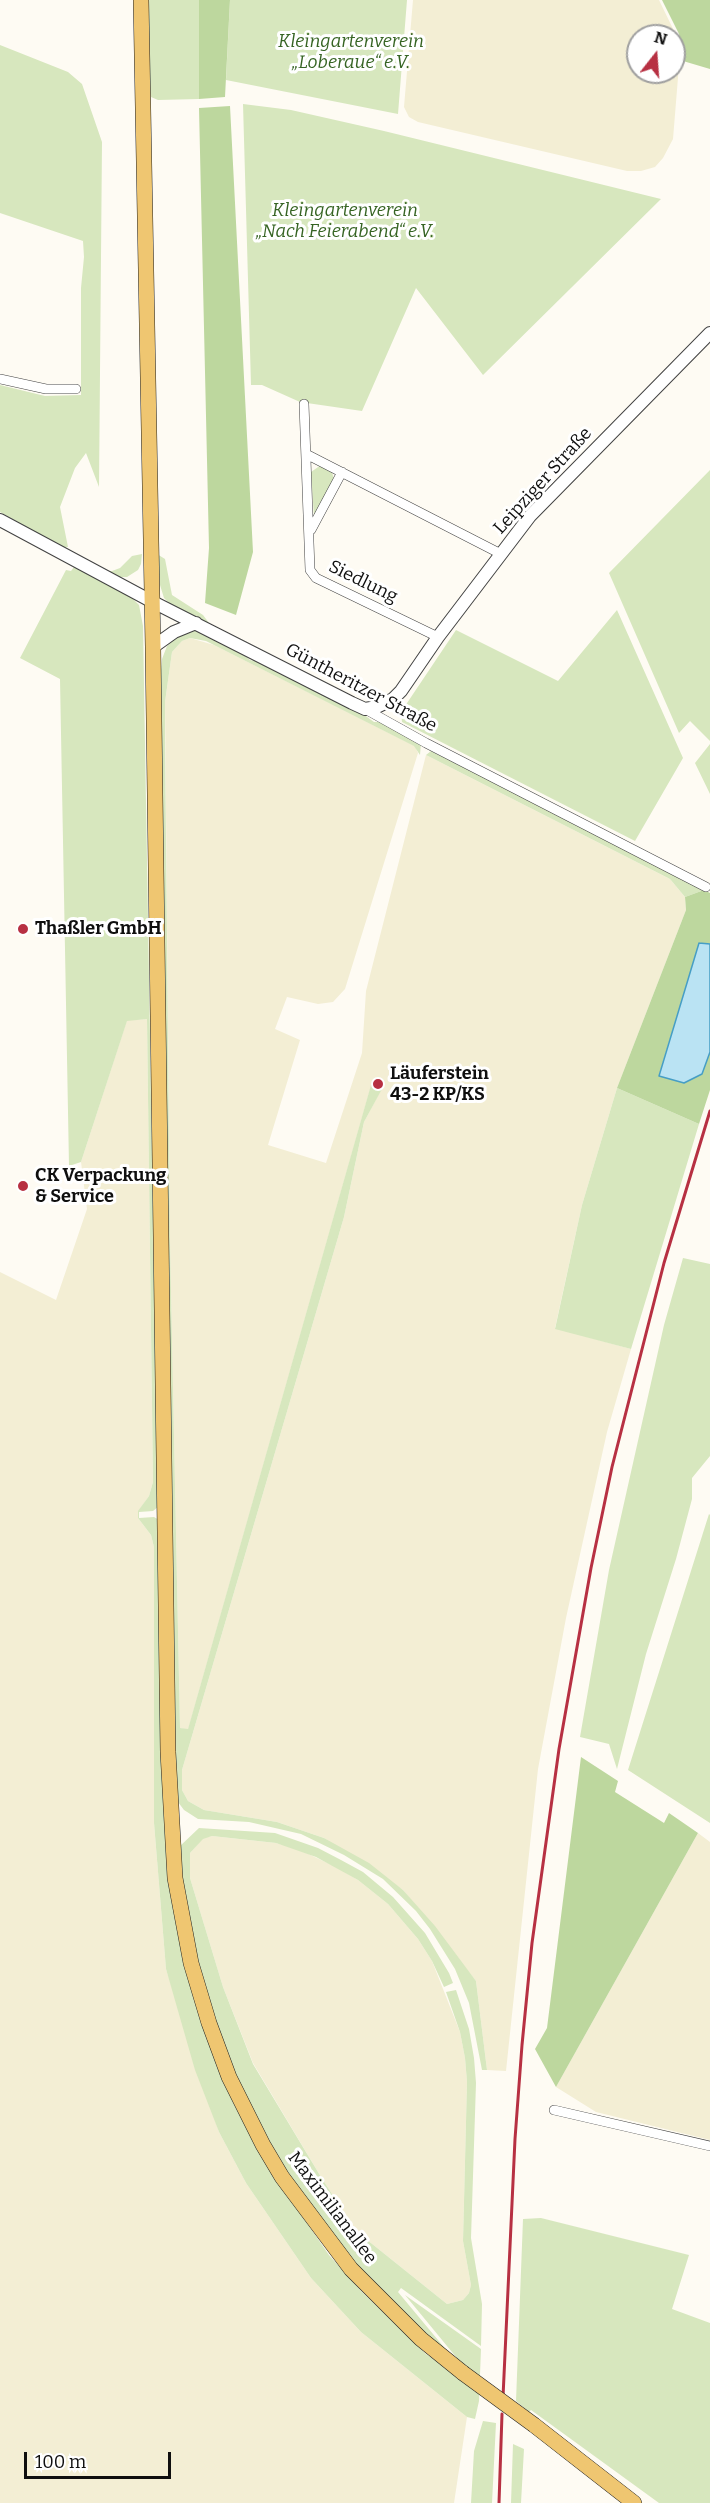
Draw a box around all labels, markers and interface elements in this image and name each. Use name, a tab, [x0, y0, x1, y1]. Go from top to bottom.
north arrow	[626, 24, 686, 84]
text: N	[652, 27, 670, 49]
park label: Kleingartenverein „Loberaue“ e.V.	[278, 31, 424, 74]
park label: Kleingartenverein „Nach Feierabend“ e.V.	[256, 200, 434, 242]
street label: Leipziger Straße	[489, 423, 597, 539]
street label: Siedlung	[325, 556, 401, 608]
street label: Güntheritzer Straße	[282, 639, 440, 737]
place label: Thaßler GmbH	[35, 918, 162, 940]
marker: Thaßler GmbH	[16, 922, 30, 936]
place label: Läuferstein 43-2 KP/KS	[390, 1063, 489, 1106]
marker: Läuferstein 43-2 KP/KS	[371, 1077, 385, 1091]
place label: CK Verpackung & Service	[35, 1165, 166, 1208]
marker: CK Verpackung & Service	[16, 1179, 30, 1193]
street label: Maximilianallee	[283, 2148, 381, 2268]
scale bar	[27, 2440, 174, 2478]
text: 100 m	[35, 2451, 86, 2473]

